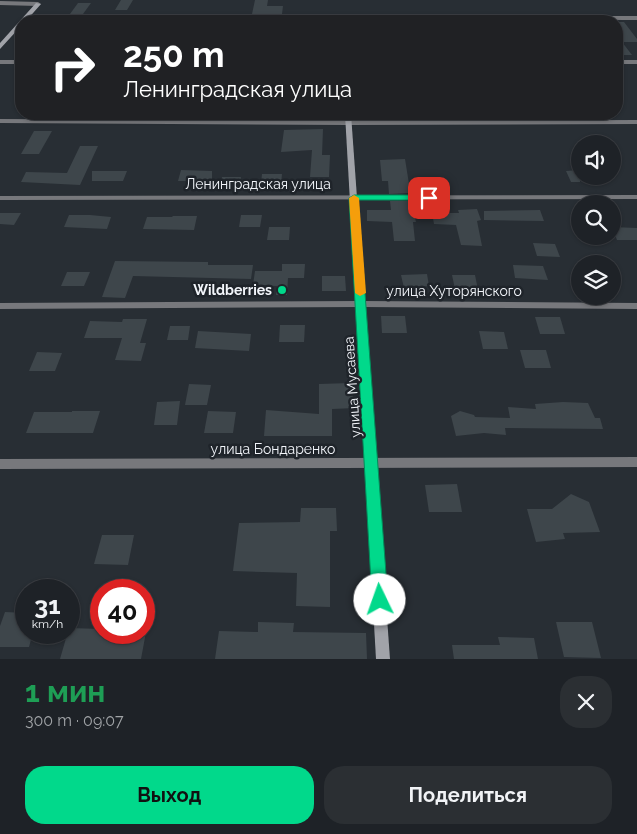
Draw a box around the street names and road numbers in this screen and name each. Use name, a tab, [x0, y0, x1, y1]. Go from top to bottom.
street label: Ленинградская улица	[185, 176, 331, 192]
street label: улица Хуторянского	[386, 283, 522, 299]
street label: улица Мусаева	[340, 336, 364, 438]
street label: улица Бондаренко	[211, 441, 335, 457]

